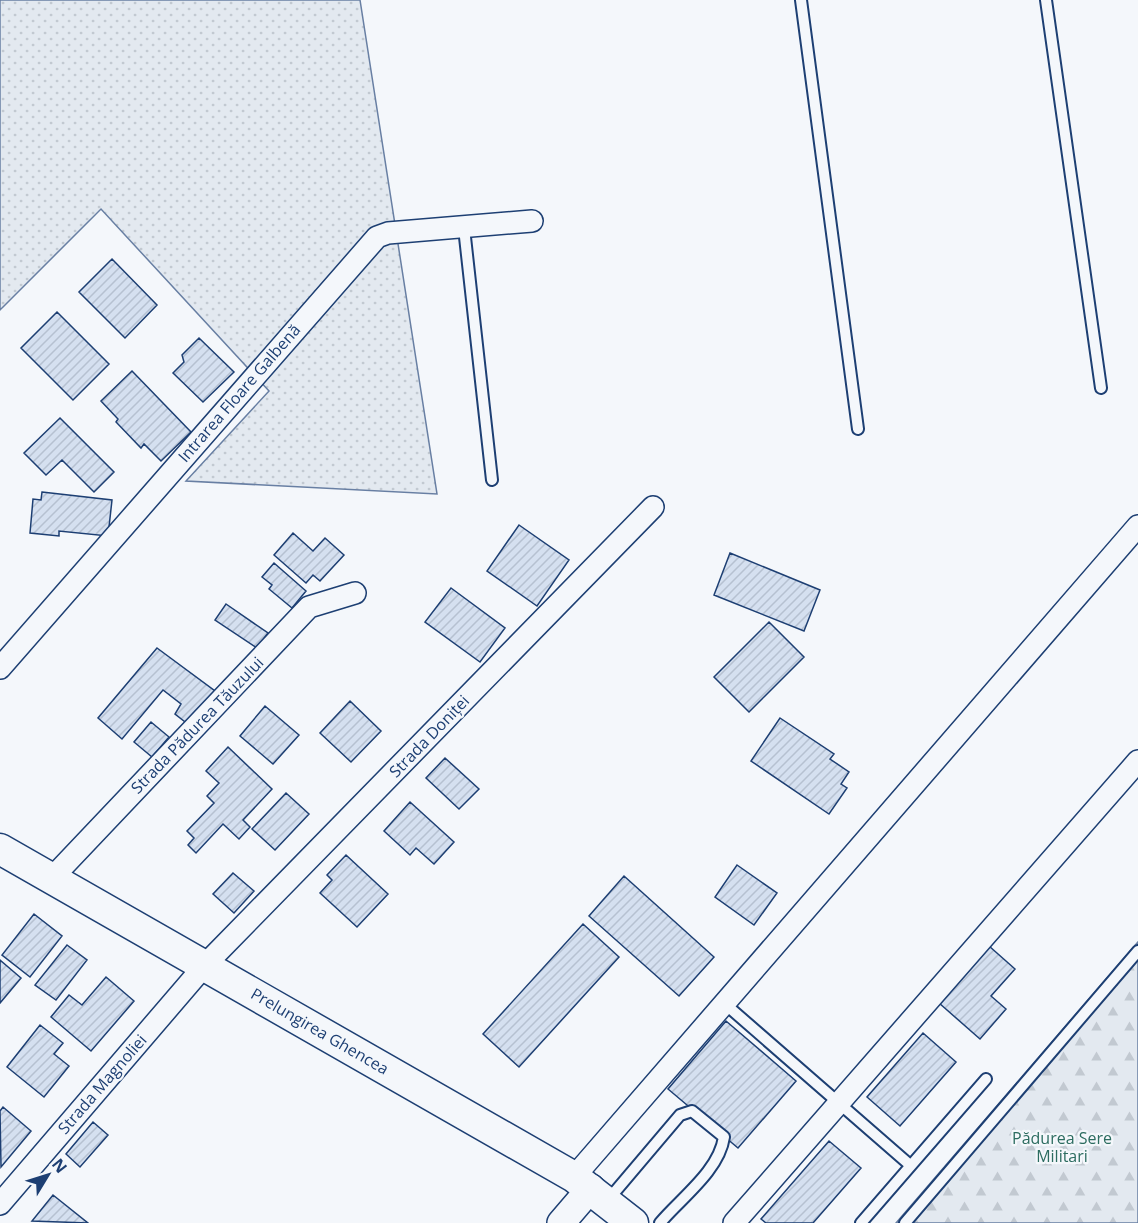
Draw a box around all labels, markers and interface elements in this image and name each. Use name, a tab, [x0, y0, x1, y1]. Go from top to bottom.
street label: Intrarea Floare Galbenă	[173, 319, 305, 467]
street label: Strada Pădurea Tăuzului	[126, 652, 268, 798]
street label: Strada Doniței	[384, 690, 474, 782]
street label: Prelungirea Ghencea	[247, 983, 393, 1079]
street label: Strada Magnoliei	[53, 1030, 151, 1138]
park label: Pădurea Sere Militari	[1012, 1127, 1112, 1167]
north arrow	[18, 1145, 78, 1205]
text: N	[47, 1154, 72, 1178]

